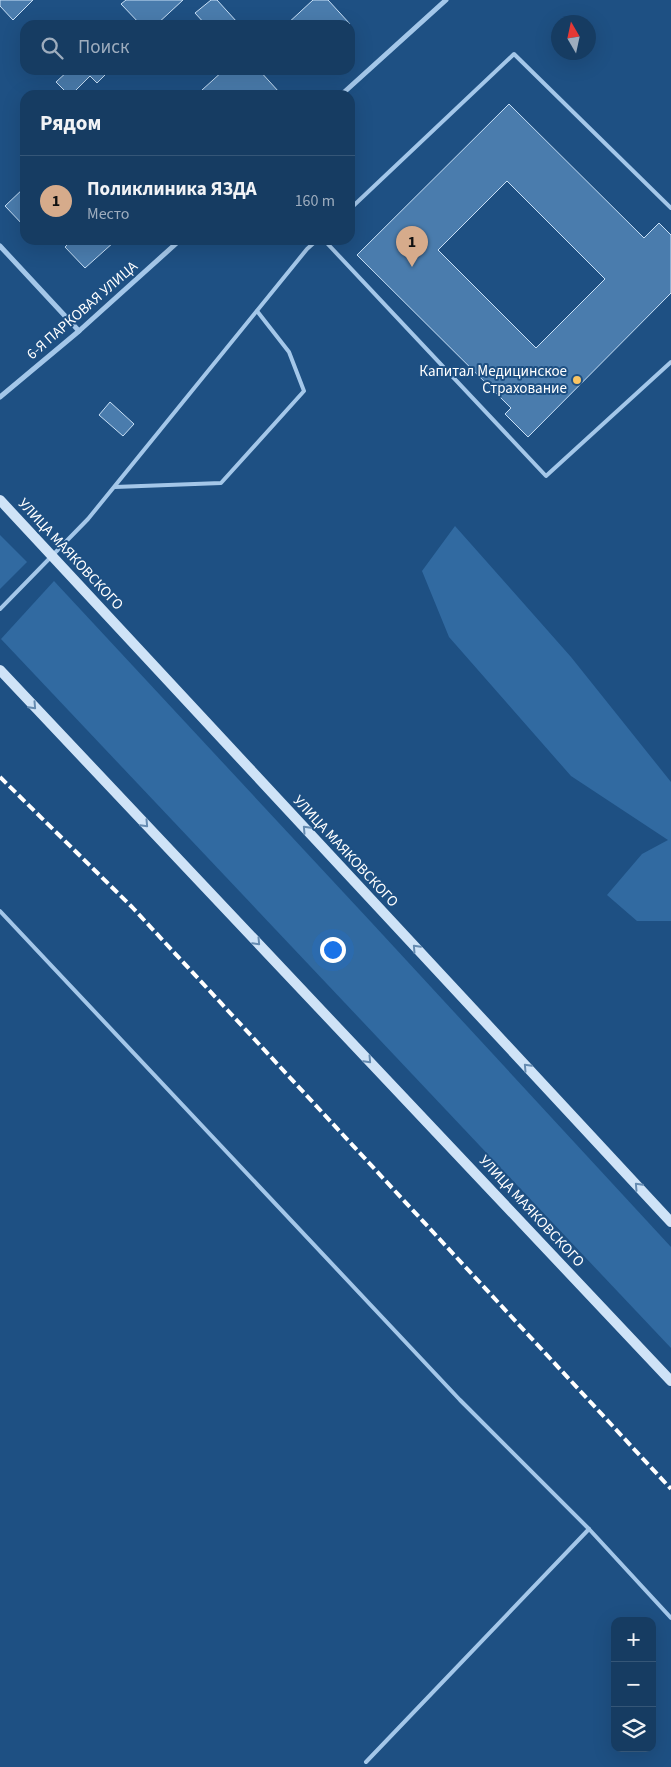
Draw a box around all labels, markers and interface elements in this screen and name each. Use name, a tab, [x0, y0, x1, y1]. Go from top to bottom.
north arrow	[551, 15, 596, 60]
search box	[20, 20, 355, 75]
icon: search	[38, 34, 66, 62]
text: Поиск	[78, 34, 129, 61]
text: Рядом	[40, 108, 101, 138]
text: Поликлиника ЯЗДА	[87, 176, 257, 203]
text: 1	[52, 190, 60, 212]
text: 160 m	[295, 190, 335, 212]
text: Место	[87, 203, 130, 225]
pin: 1	[396, 226, 428, 267]
street label: 6-Я ПАРКОВАЯ УЛИЦА	[22, 256, 143, 365]
place label: Капитал Медицинское Страхование	[419, 361, 567, 399]
marker: Капитал Медицинское Страхование	[571, 374, 583, 386]
street label: УЛИЦА МАЯКОВСКОГО	[13, 494, 128, 615]
one-way arrow	[27, 700, 36, 709]
street label: УЛИЦА МАЯКОВСКОГО	[288, 791, 403, 912]
one-way arrow	[139, 818, 148, 827]
one-way arrow	[303, 826, 312, 835]
one-way arrow	[251, 936, 260, 945]
your location	[320, 937, 346, 963]
one-way arrow	[413, 945, 422, 954]
one-way arrow	[362, 1054, 371, 1063]
one-way arrow	[524, 1064, 533, 1073]
street label: УЛИЦА МАЯКОВСКОГО	[474, 1151, 589, 1272]
one-way arrow	[635, 1183, 644, 1192]
map controls	[611, 1617, 656, 1752]
button: +	[611, 1617, 656, 1662]
button: −	[611, 1662, 656, 1707]
button: layers	[611, 1707, 656, 1752]

